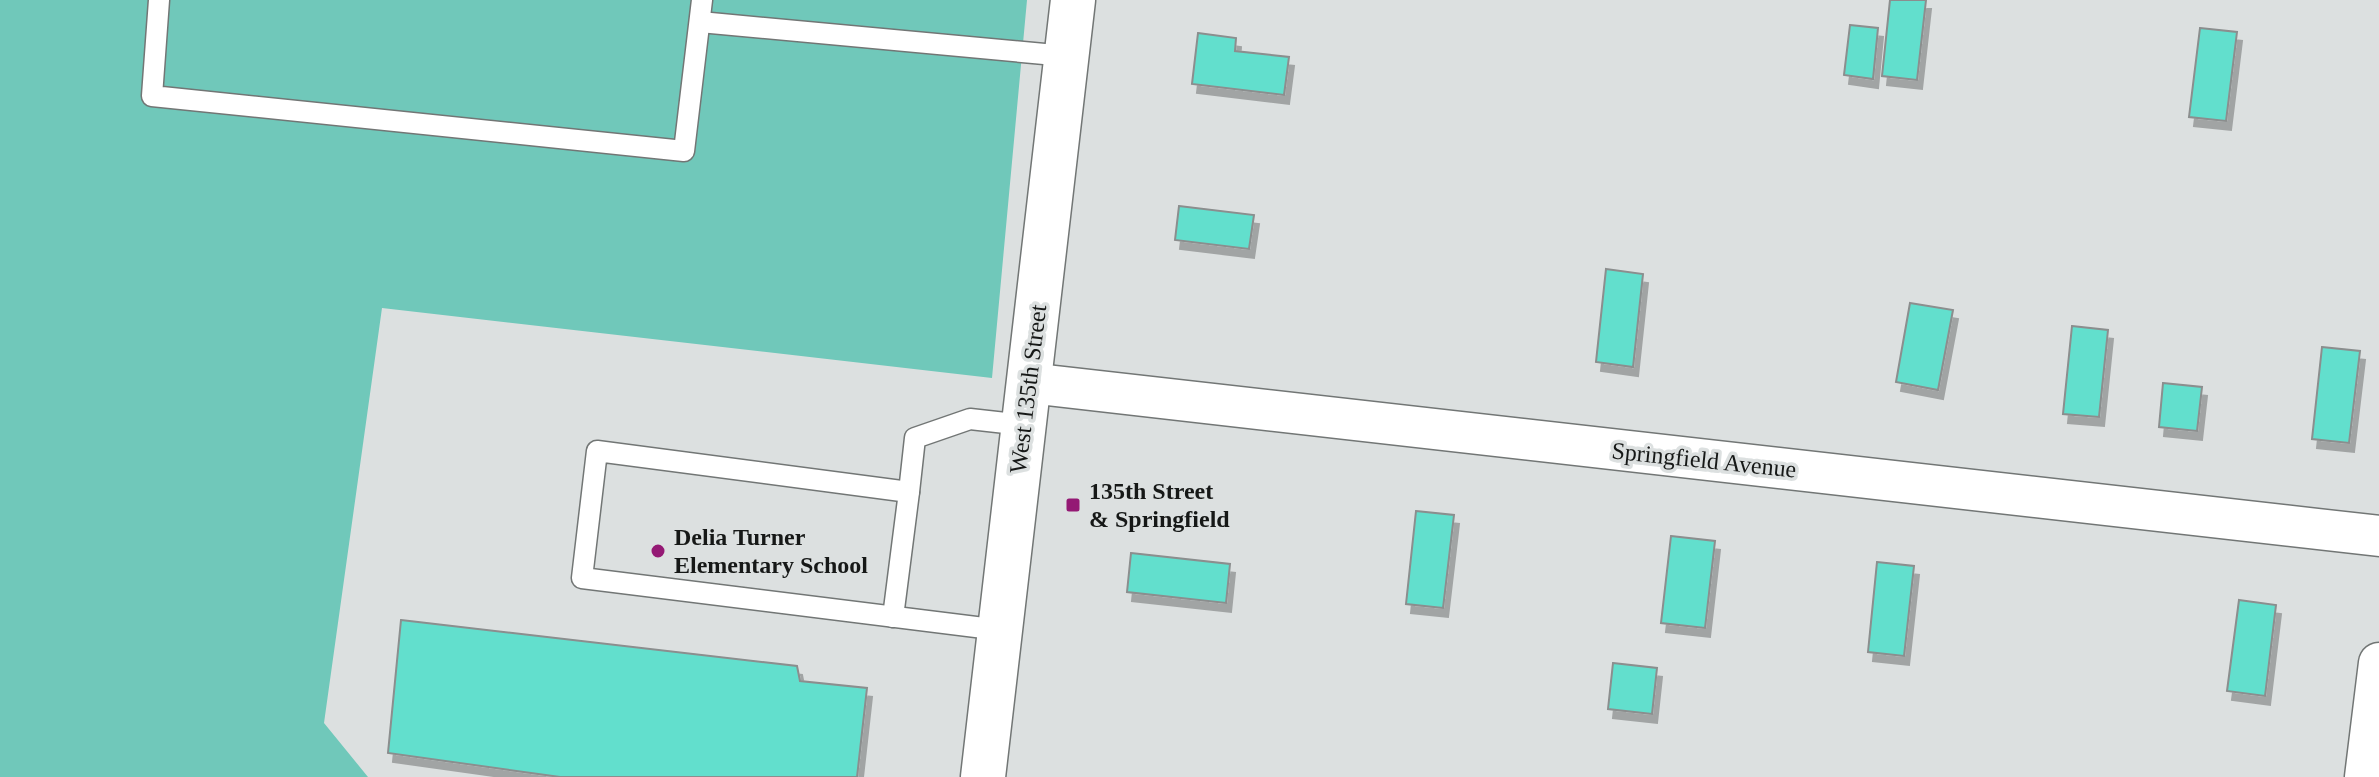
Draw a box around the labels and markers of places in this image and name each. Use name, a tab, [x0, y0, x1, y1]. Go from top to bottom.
place label: 135th Street & Springfield	[1089, 478, 1230, 532]
marker: 135th Street & Springfield	[1064, 496, 1082, 514]
place label: Delia Turner Elementary School	[674, 524, 868, 578]
marker: Delia Turner Elementary School	[649, 542, 667, 560]

